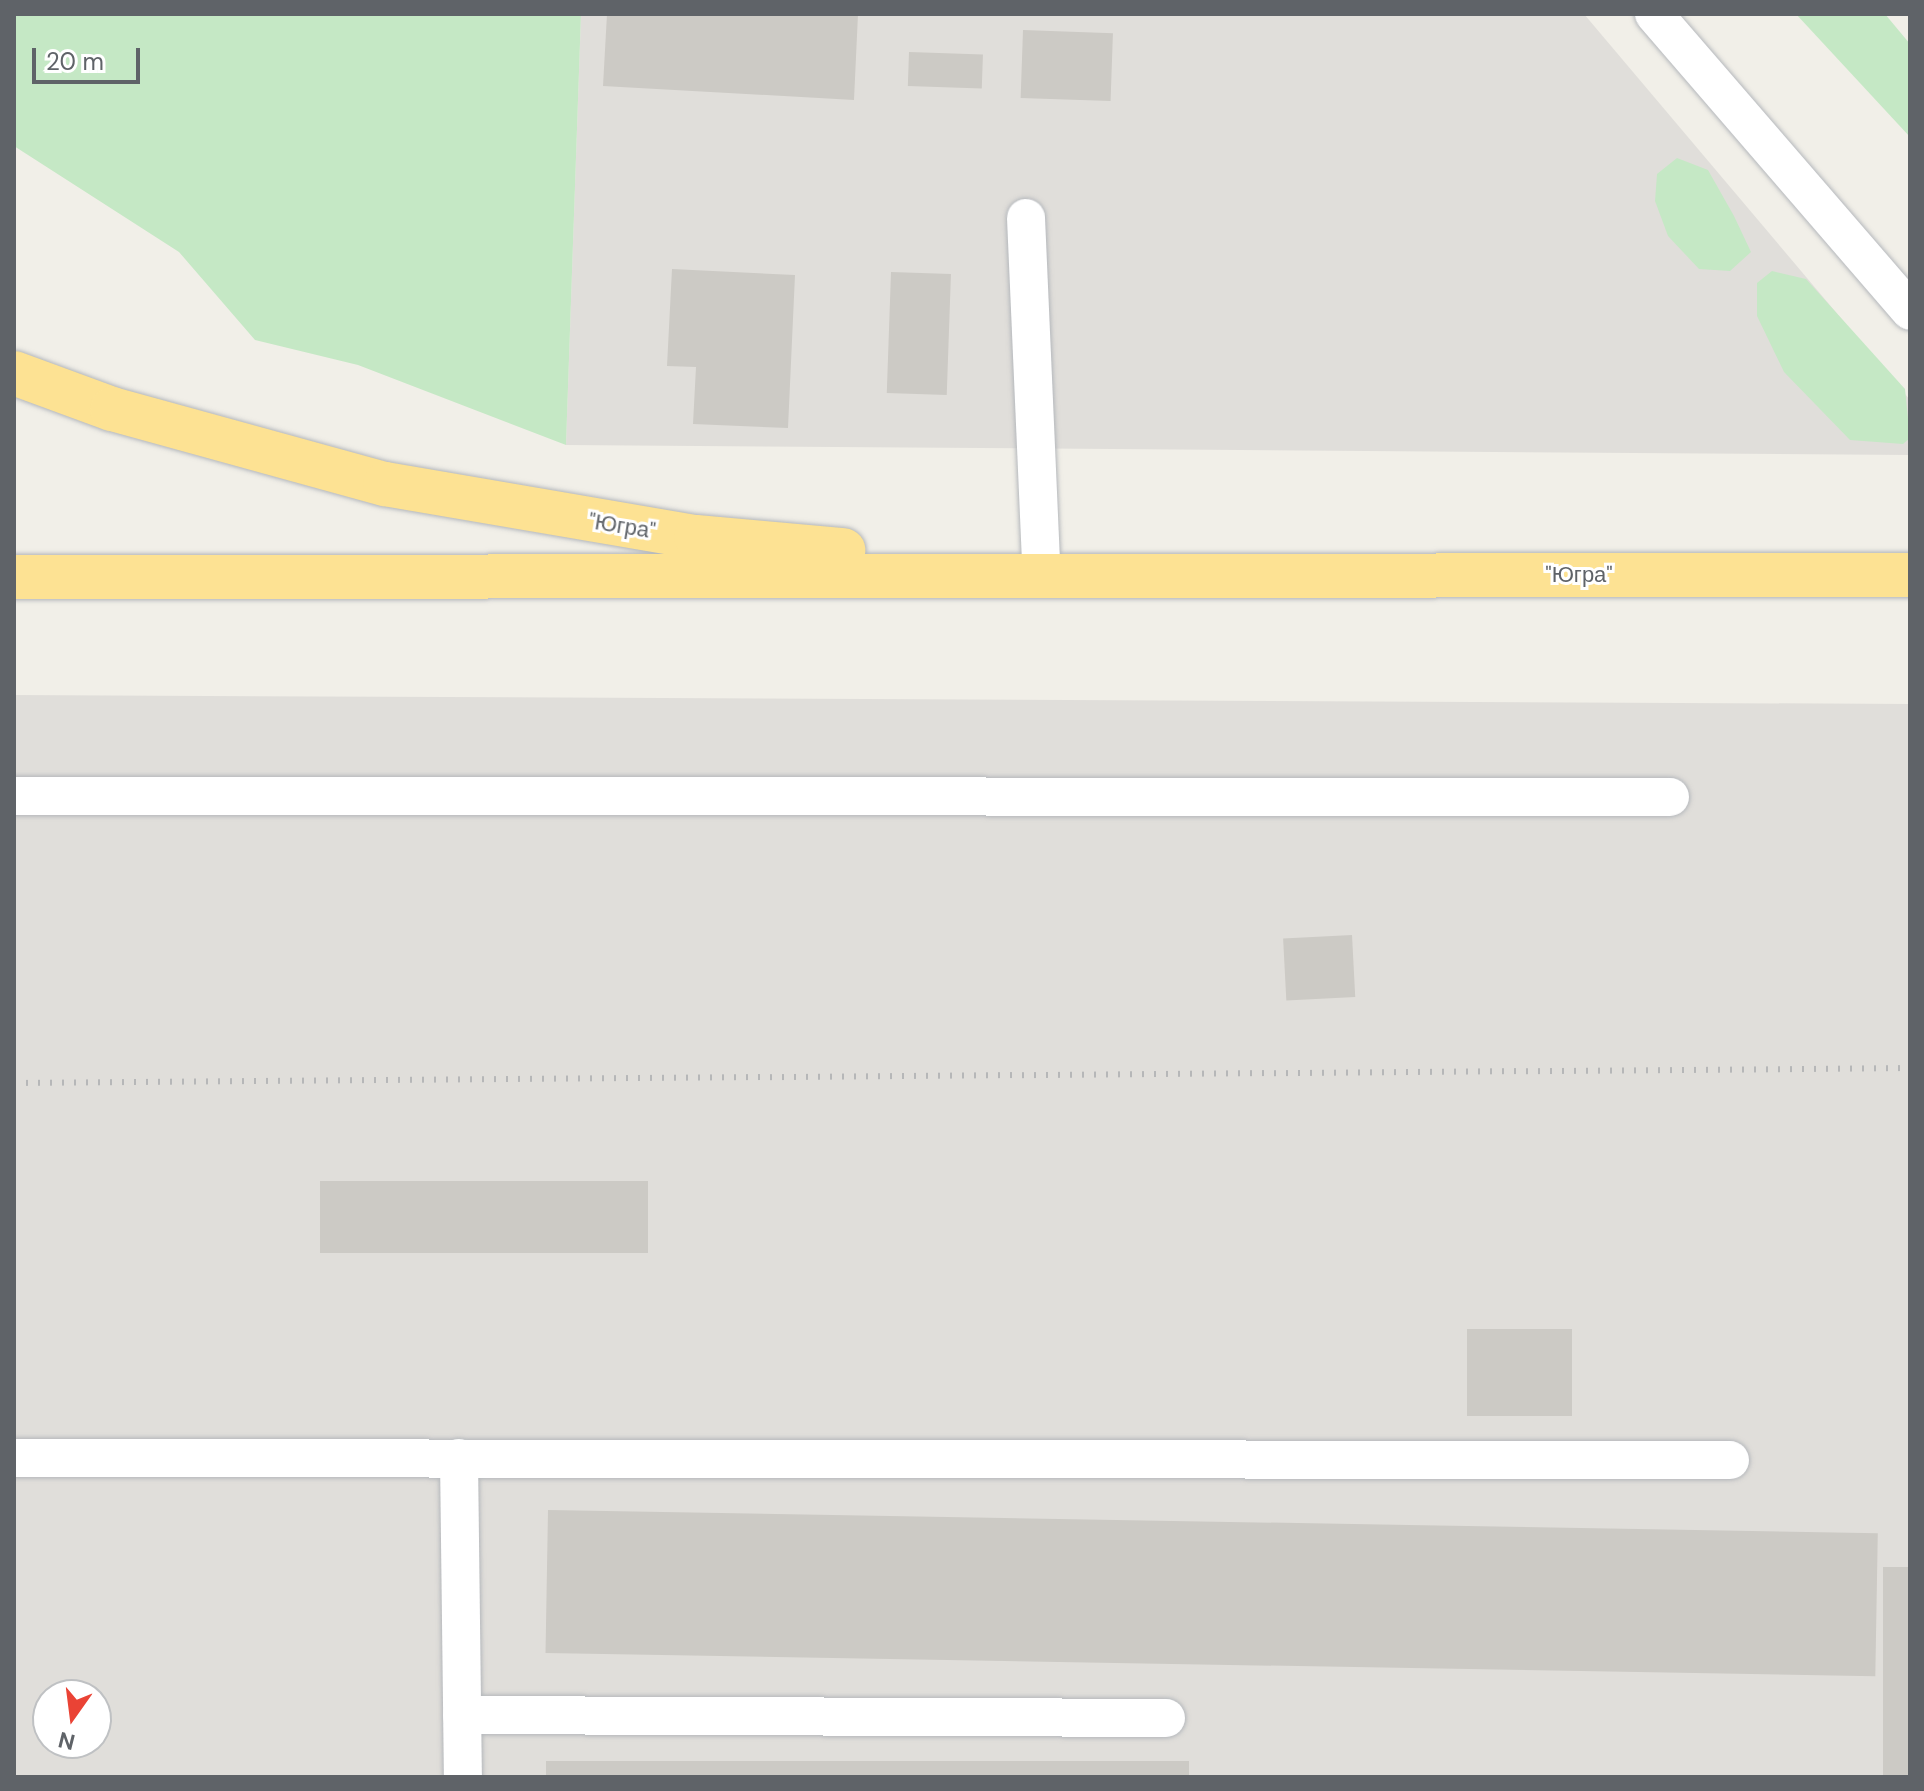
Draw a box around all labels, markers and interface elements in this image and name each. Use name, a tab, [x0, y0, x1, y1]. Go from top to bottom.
scale bar	[36, 32, 144, 82]
text: 20 m	[46, 46, 104, 77]
street label: "Югра"	[587, 508, 657, 544]
street label: "Югра"	[1545, 562, 1613, 588]
north arrow	[32, 1679, 112, 1759]
text: N	[55, 1725, 78, 1757]

